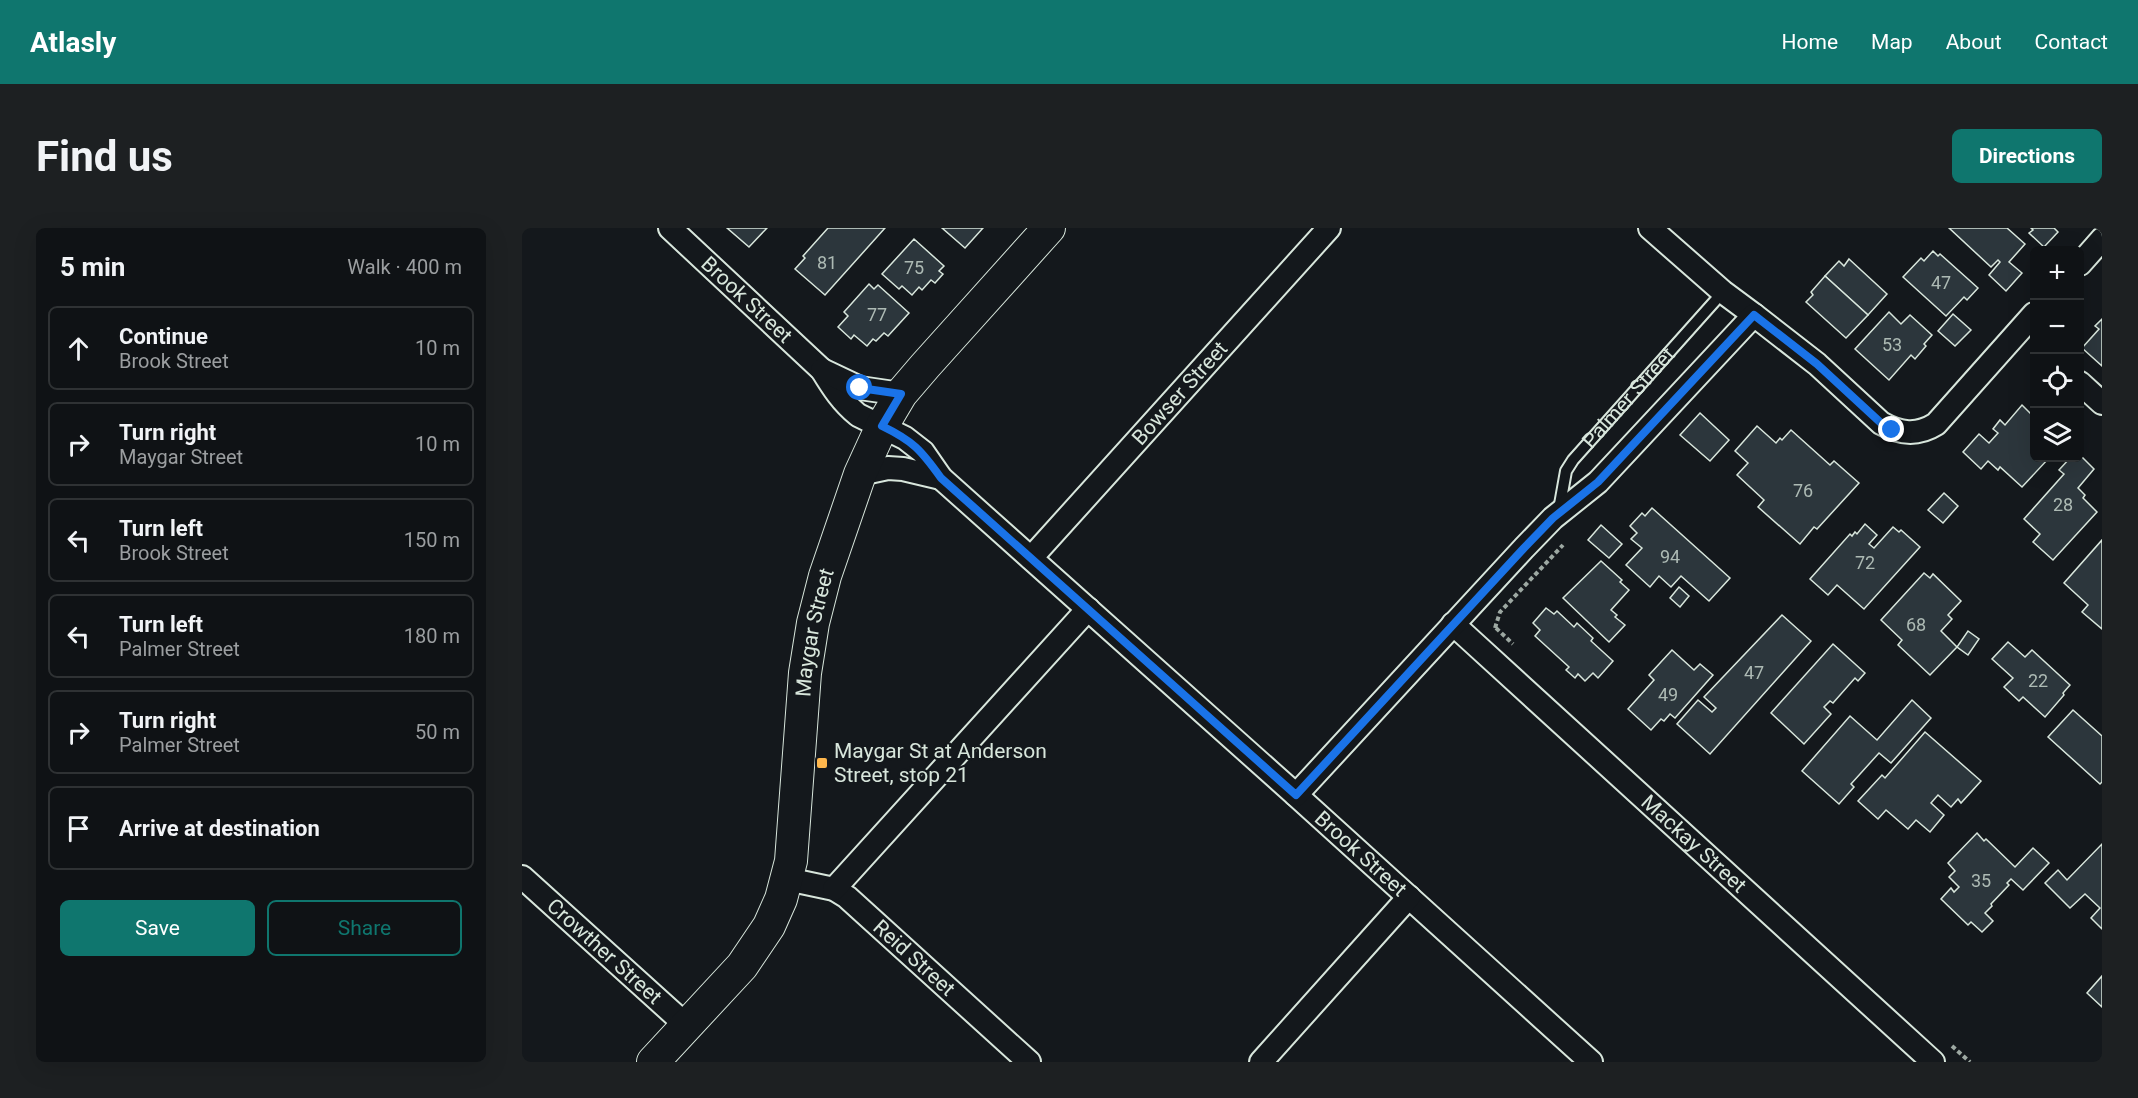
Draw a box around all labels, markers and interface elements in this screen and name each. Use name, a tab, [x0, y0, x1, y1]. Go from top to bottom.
text: Atlasly	[30, 26, 116, 59]
text: Home	[1782, 30, 1838, 54]
text: Map	[1871, 30, 1913, 54]
text: About	[1946, 30, 2002, 54]
text: Contact	[2035, 30, 2108, 54]
button: Directions	[1952, 129, 2102, 183]
text: Find us	[36, 132, 173, 181]
map controls	[2030, 246, 2084, 462]
button: +	[2030, 246, 2084, 300]
text: 5 min	[60, 252, 125, 282]
street label: Brook Street	[696, 252, 797, 348]
house number: 81	[817, 252, 837, 273]
text: Walk · 400 m	[347, 255, 462, 279]
house number: 75	[904, 257, 924, 278]
house number: 47	[1931, 272, 1951, 293]
button: −	[2030, 300, 2084, 354]
house number: 77	[867, 304, 887, 325]
text: Continue	[119, 324, 208, 349]
icon: ahead	[62, 332, 95, 365]
house number: 53	[1882, 334, 1902, 355]
text: 10 m	[415, 336, 460, 360]
street label: Bowser Street	[1127, 337, 1233, 450]
street label: Palmer Street	[1577, 342, 1680, 453]
text: Brook Street	[119, 349, 229, 373]
button: locate	[2030, 354, 2084, 408]
route start	[846, 374, 872, 400]
button: layers	[2030, 408, 2084, 462]
route end	[1878, 416, 1904, 442]
text: Turn right	[119, 420, 216, 445]
icon: right	[62, 428, 95, 461]
text: 10 m	[415, 432, 460, 456]
text: Maygar Street	[119, 445, 243, 469]
house number: 76	[1793, 480, 1813, 501]
house number: 28	[2053, 494, 2073, 515]
text: Turn left	[119, 516, 203, 541]
icon: left	[62, 524, 95, 557]
text: 150 m	[404, 528, 460, 552]
text: Brook Street	[119, 541, 229, 565]
house number: 94	[1660, 546, 1680, 567]
house number: 72	[1855, 552, 1875, 573]
street label: Maygar Street	[791, 565, 839, 698]
text: Turn left	[119, 612, 203, 637]
house number: 68	[1906, 614, 1926, 635]
icon: left	[62, 620, 95, 653]
text: 180 m	[404, 624, 460, 648]
text: Palmer Street	[119, 637, 240, 661]
house number: 47	[1744, 662, 1764, 683]
house number: 22	[2028, 670, 2048, 691]
house number: 49	[1658, 684, 1678, 705]
text: Turn right	[119, 708, 216, 733]
icon: right	[62, 716, 95, 749]
text: 50 m	[415, 720, 460, 744]
text: Palmer Street	[119, 733, 240, 757]
place label: Maygar St at Anderson Street, stop 21	[834, 739, 1047, 787]
marker: Maygar St at Anderson Street, stop 21	[815, 756, 829, 770]
street label: Mackay Street	[1636, 790, 1751, 898]
street label: Brook Street	[1310, 806, 1412, 901]
icon: arrive	[62, 812, 95, 845]
text: Arrive at destination	[119, 816, 320, 841]
house number: 35	[1971, 870, 1991, 891]
street label: Crowther Street	[542, 894, 667, 1009]
button: Save	[60, 900, 255, 956]
button: Share	[267, 900, 462, 956]
street label: Reid Street	[868, 915, 960, 1001]

